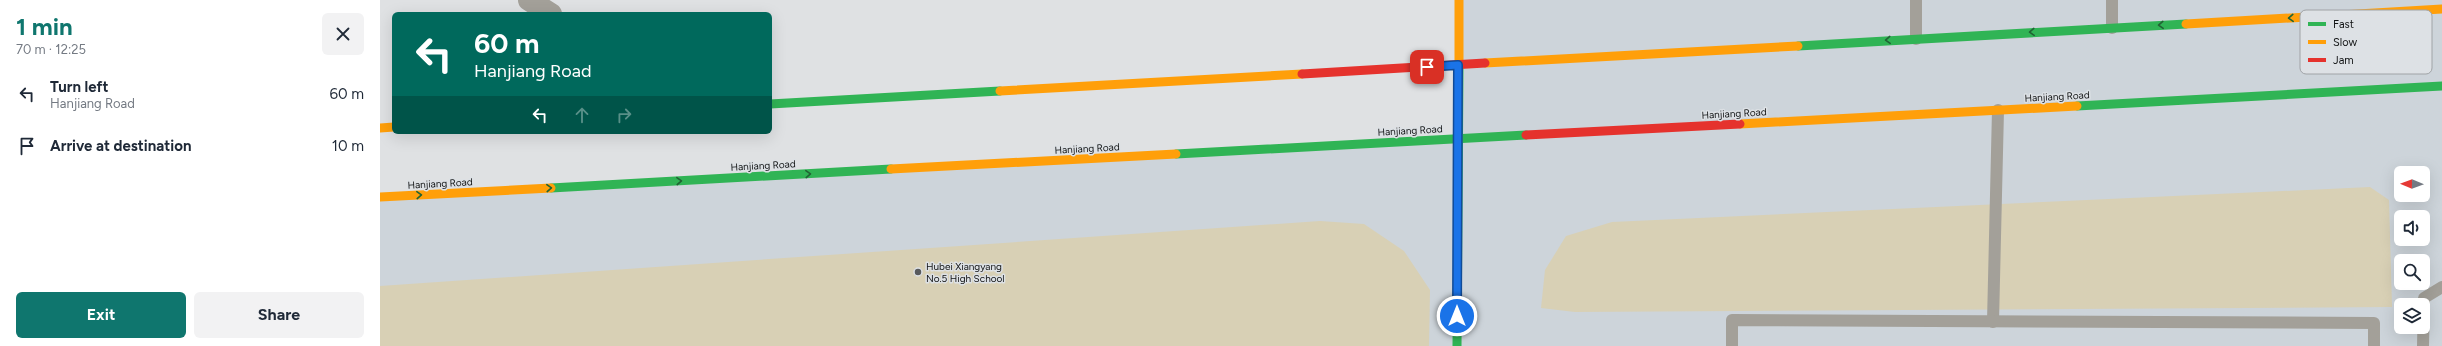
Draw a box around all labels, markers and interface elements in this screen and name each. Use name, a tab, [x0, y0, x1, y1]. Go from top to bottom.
legend	[2300, 10, 2432, 74]
text: 1 min	[16, 12, 73, 41]
button: close	[322, 13, 364, 55]
one-way arrow	[2288, 13, 2294, 22]
text: Fast	[2333, 18, 2354, 31]
one-way arrow	[2158, 20, 2164, 29]
text: 60 m	[474, 26, 539, 60]
icon: left	[408, 28, 460, 80]
one-way arrow	[2029, 28, 2035, 37]
one-way arrow	[1885, 36, 1891, 45]
text: Slow	[2333, 36, 2357, 49]
text: 70 m · 12:25	[16, 42, 86, 57]
pin	[1410, 50, 1444, 84]
text: Jam	[2333, 54, 2354, 67]
icon: arrive	[1416, 56, 1438, 78]
text: Hanjiang Road	[474, 60, 591, 82]
text: Turn left	[50, 78, 108, 96]
icon: left	[16, 83, 38, 105]
text: 60 m	[329, 85, 364, 103]
street label: Hanjiang Road	[2024, 88, 2090, 105]
text: Hanjiang Road	[50, 96, 135, 111]
icon: left	[529, 104, 551, 126]
icon: ahead	[571, 104, 593, 126]
icon: right	[613, 104, 635, 126]
street label: Hanjiang Road	[1701, 105, 1767, 122]
street label: Hanjiang Road	[1377, 122, 1443, 139]
icon: arrive	[16, 135, 38, 157]
text: Arrive at destination	[50, 137, 191, 155]
text: 10 m	[332, 137, 364, 155]
street label: Hanjiang Road	[1054, 140, 1120, 157]
street label: Hanjiang Road	[730, 157, 796, 174]
north arrow	[2394, 166, 2430, 202]
map controls	[2394, 166, 2430, 334]
one-way arrow	[805, 170, 811, 178]
street label: Hanjiang Road	[407, 175, 473, 192]
one-way arrow	[676, 177, 682, 185]
one-way arrow	[546, 184, 552, 192]
one-way arrow	[416, 191, 422, 199]
button: sound	[2394, 210, 2430, 246]
button: search	[2394, 254, 2430, 290]
place label: Hubei Xiangyang No.5 High School	[926, 260, 1005, 285]
marker: Hubei Xiangyang No.5 High School	[913, 267, 923, 277]
button: Exit	[16, 292, 186, 338]
button: Share	[194, 292, 364, 338]
position arrow	[1436, 295, 1478, 337]
button: layers	[2394, 298, 2430, 334]

